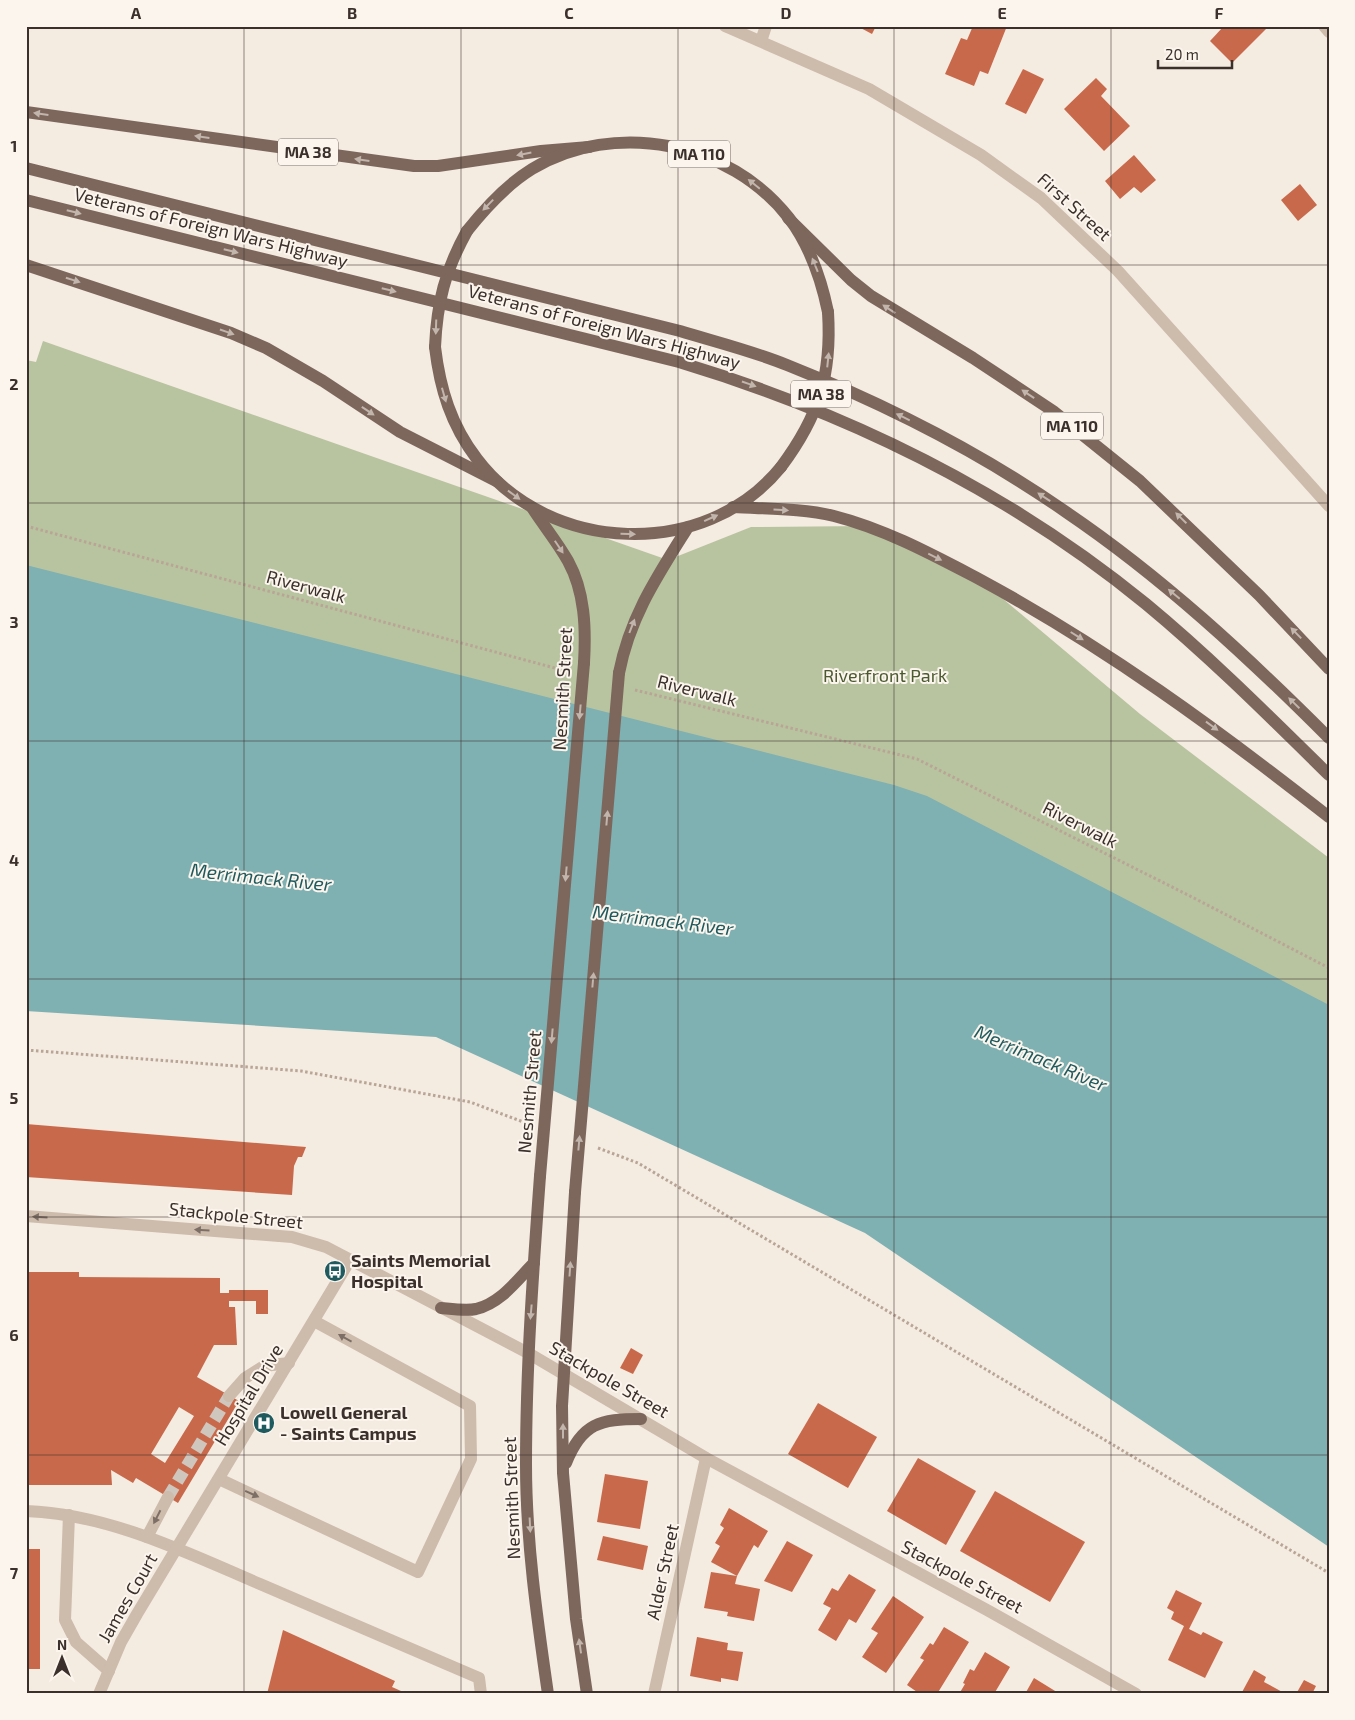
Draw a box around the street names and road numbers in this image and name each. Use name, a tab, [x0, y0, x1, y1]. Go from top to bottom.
road number: MA 38	[278, 138, 338, 166]
road number: MA 110	[668, 140, 730, 168]
street label: First Street	[1033, 167, 1116, 245]
street label: Veterans of Foreign Wars Highway	[72, 182, 351, 272]
street label: Veterans of Foreign Wars Highway	[466, 279, 743, 373]
road number: MA 38	[791, 380, 851, 408]
road number: MA 110	[1041, 412, 1103, 440]
street label: Riverwalk	[264, 565, 348, 607]
street label: Nesmith Street	[548, 627, 576, 751]
street label: Riverwalk	[655, 670, 739, 711]
street label: Riverwalk	[1039, 796, 1122, 852]
street label: Nesmith Street	[513, 1030, 545, 1154]
street label: Stackpole Street	[168, 1197, 304, 1233]
street label: Stackpole Street	[546, 1336, 673, 1422]
street label: Hospital Drive	[209, 1340, 287, 1449]
street label: Nesmith Street	[498, 1436, 524, 1560]
street label: Alder Street	[641, 1522, 683, 1622]
street label: Stackpole Street	[898, 1535, 1027, 1617]
street label: James Court	[93, 1549, 162, 1646]

